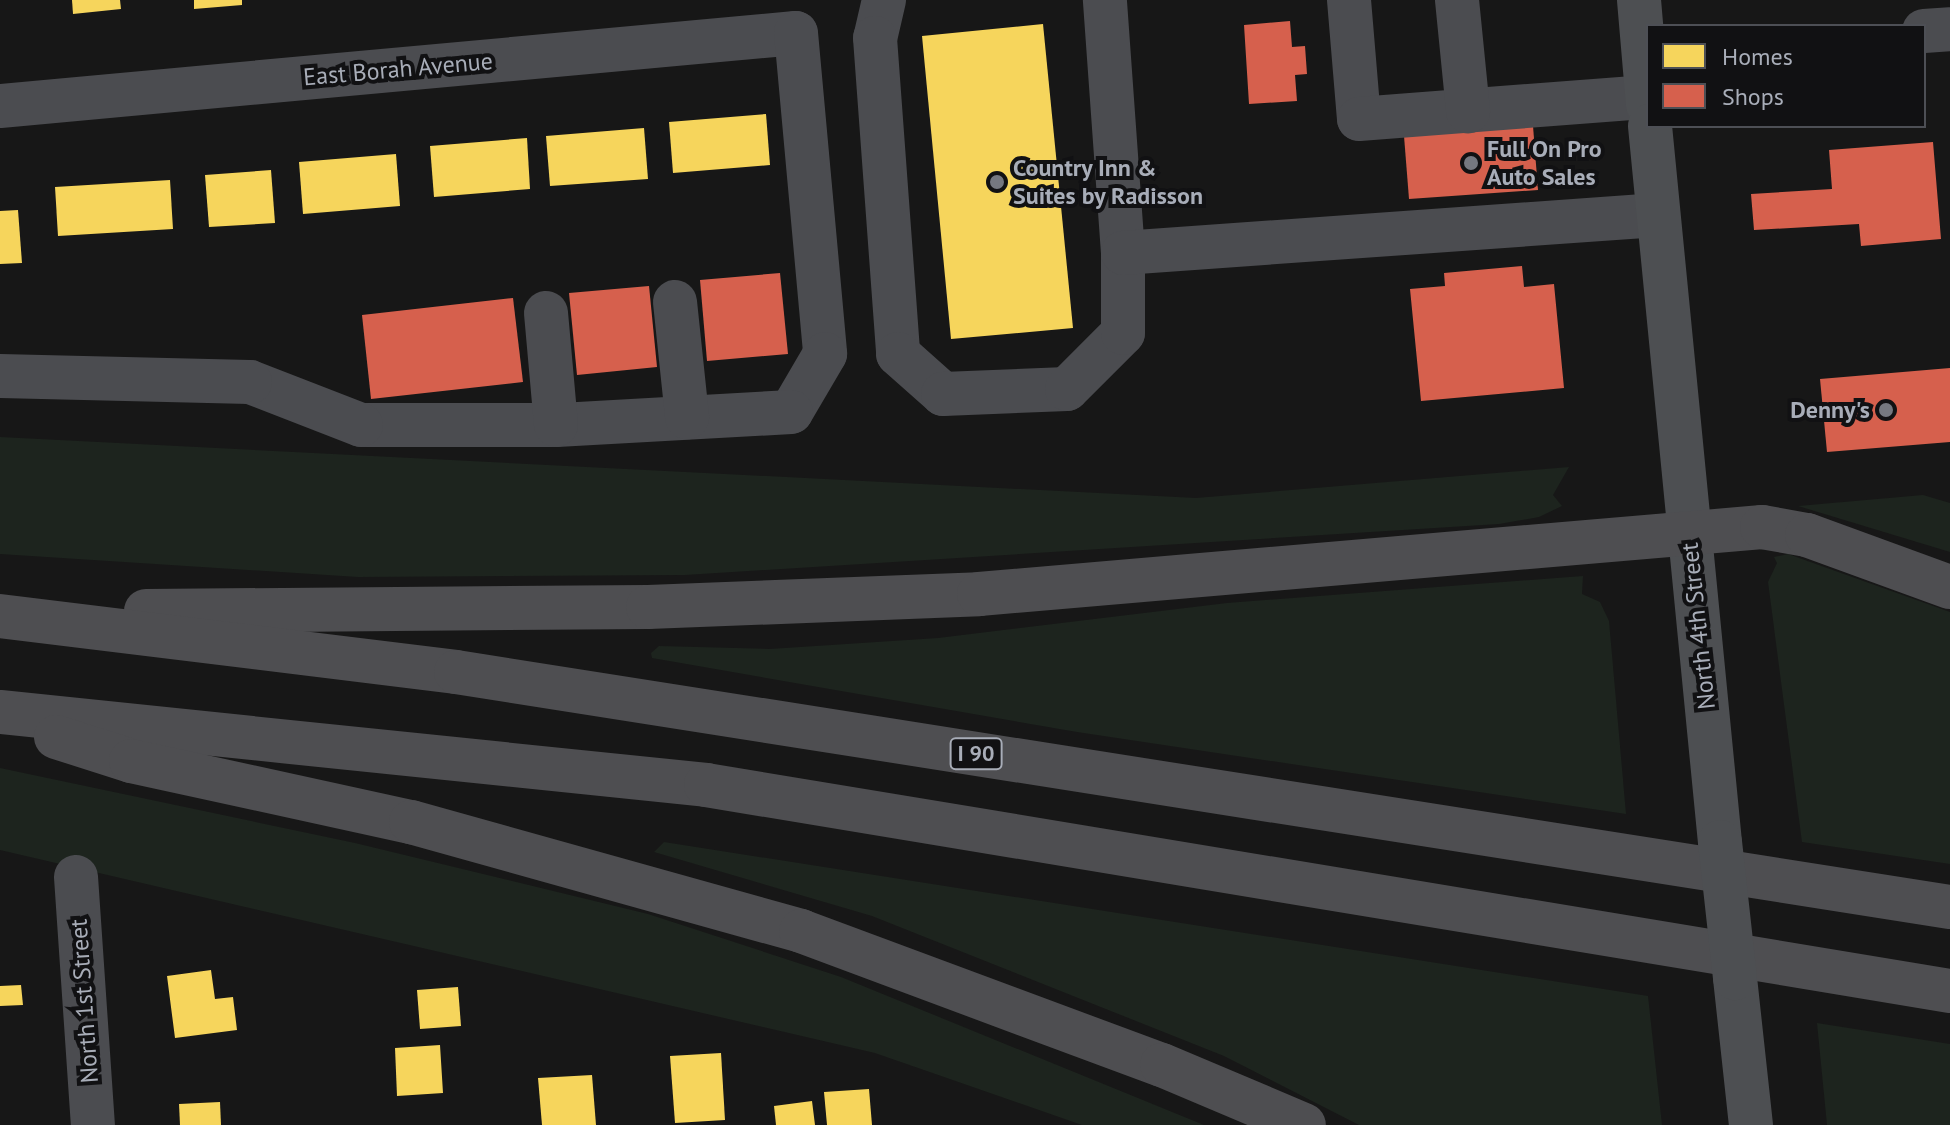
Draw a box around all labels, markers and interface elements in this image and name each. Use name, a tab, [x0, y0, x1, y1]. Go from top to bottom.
legend	[1646, 24, 1926, 128]
text: Homes	[1722, 41, 1793, 72]
street label: East Borah Avenue	[302, 46, 494, 92]
text: Shops	[1722, 81, 1784, 112]
place label: Full On Pro Auto Sales	[1487, 135, 1602, 191]
place label: Country Inn & Suites by Radisson	[1013, 154, 1204, 210]
marker: Full On Pro Auto Sales	[1462, 154, 1480, 172]
marker: Country Inn & Suites by Radisson	[988, 173, 1006, 191]
place label: Denny's	[1790, 396, 1870, 424]
marker: Denny's	[1877, 401, 1895, 419]
street label: North 4th Street	[1675, 541, 1721, 711]
road number: I 90	[948, 736, 1004, 772]
street label: North 1st Street	[64, 918, 104, 1084]

